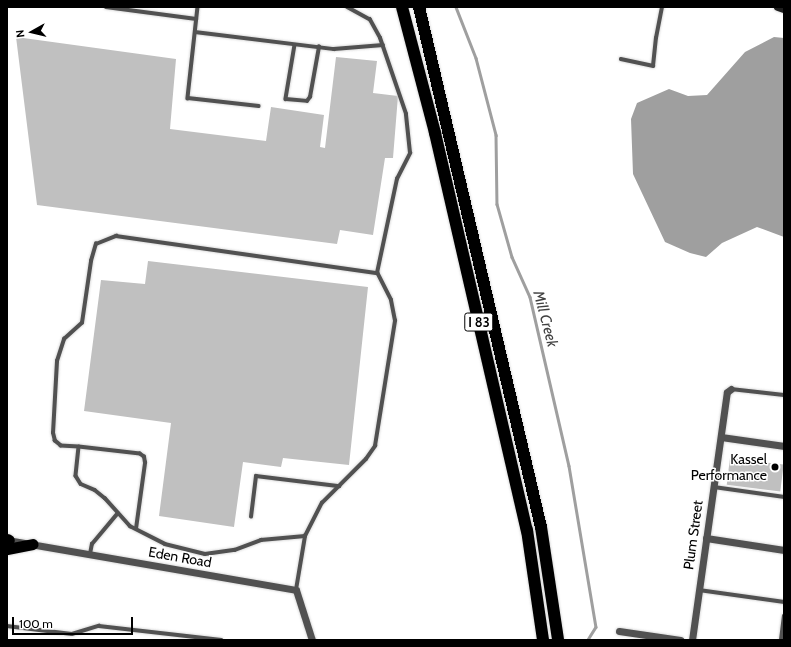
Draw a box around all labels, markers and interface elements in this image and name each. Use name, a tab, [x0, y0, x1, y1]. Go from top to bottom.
north arrow	[12, 12, 52, 52]
text: N	[13, 29, 28, 38]
water label: Mill Creek	[529, 289, 561, 349]
road number: I 83	[464, 311, 494, 333]
place label: Kassel Performance	[691, 451, 767, 484]
marker: Kassel Performance	[770, 462, 780, 472]
street label: Plum Street	[680, 499, 706, 571]
street label: Eden Road	[147, 543, 213, 571]
scale bar	[14, 609, 135, 635]
text: 100 m	[19, 616, 53, 631]

